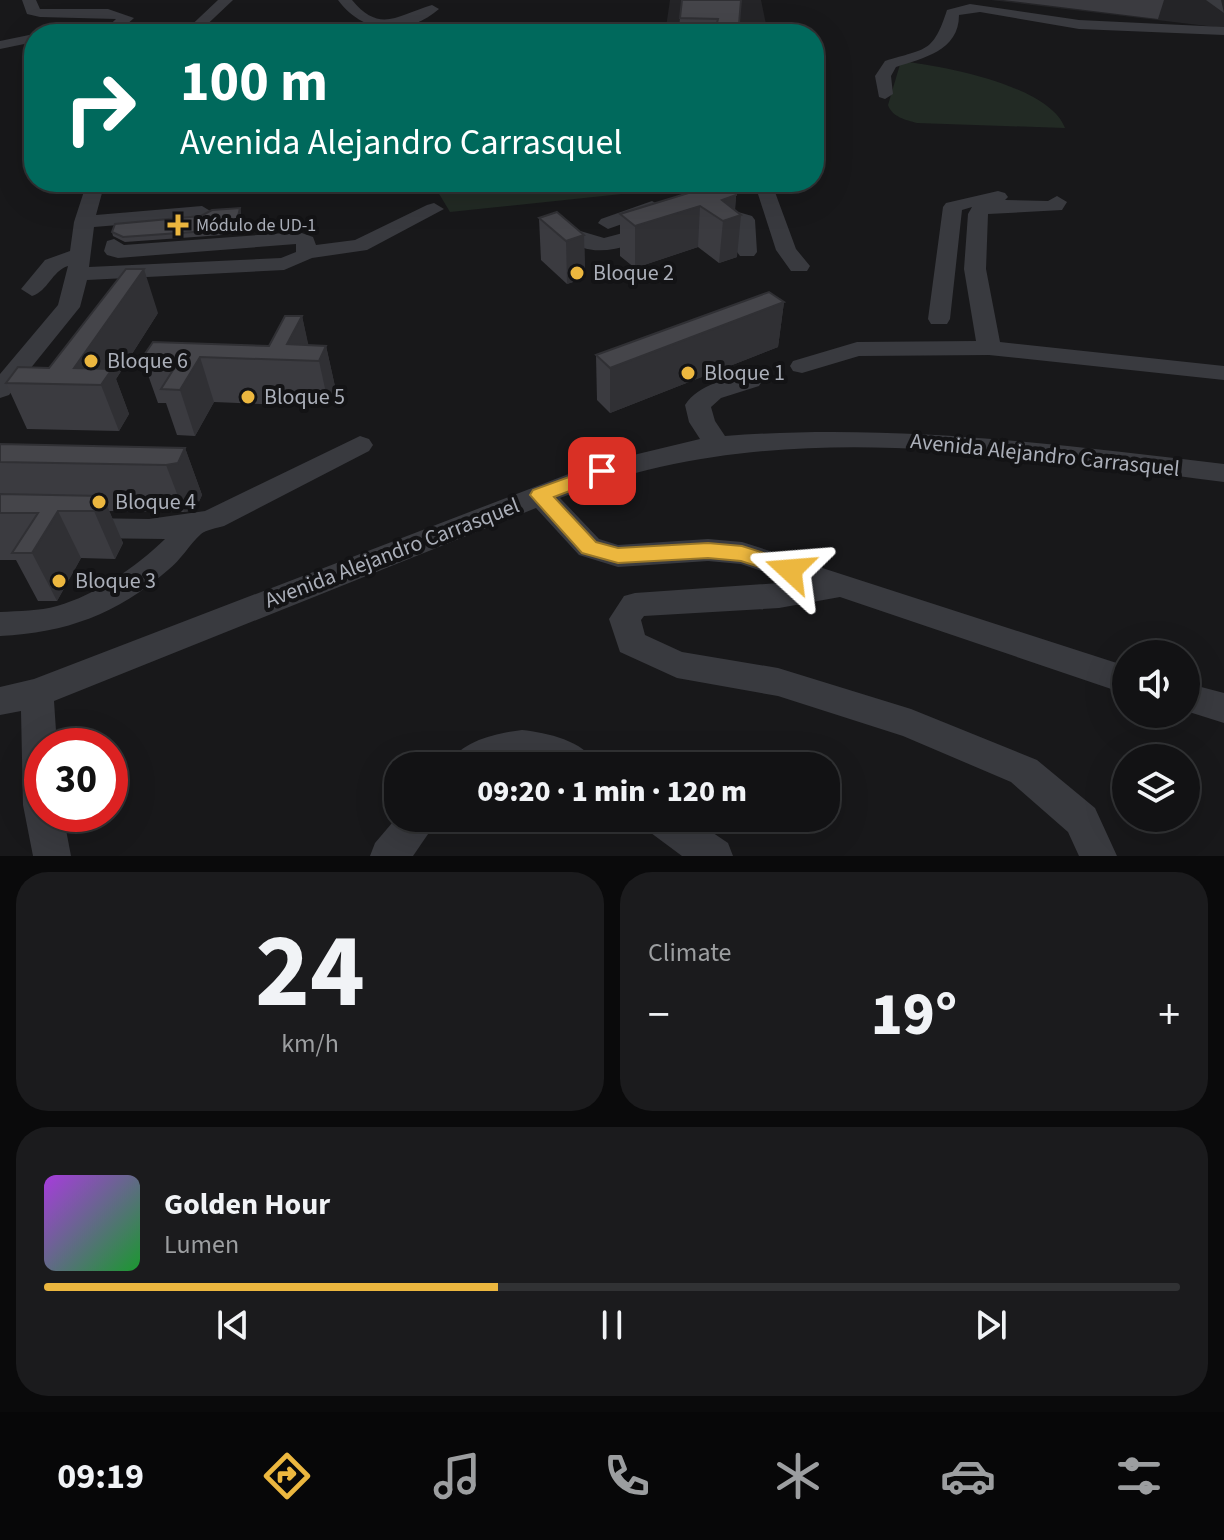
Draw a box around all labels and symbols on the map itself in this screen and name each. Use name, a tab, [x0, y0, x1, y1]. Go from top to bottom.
place label: Módulo de UD-1	[196, 213, 316, 238]
marker: Módulo de UD-1	[167, 214, 189, 236]
place label: Bloque 2	[593, 257, 674, 289]
marker: Bloque 2	[568, 264, 586, 282]
place label: Bloque 6	[107, 345, 188, 377]
marker: Bloque 6	[82, 352, 100, 370]
place label: Bloque 1	[704, 357, 785, 389]
marker: Bloque 1	[679, 364, 697, 382]
place label: Bloque 5	[264, 381, 345, 413]
marker: Bloque 5	[239, 388, 257, 406]
street label: Avenida Alejandro Carrasquel	[909, 425, 1181, 485]
pin	[568, 437, 636, 505]
place label: Bloque 4	[115, 486, 196, 518]
street label: Avenida Alejandro Carrasquel	[260, 490, 524, 616]
marker: Bloque 4	[90, 493, 108, 511]
position arrow	[748, 528, 832, 612]
place label: Bloque 3	[75, 565, 156, 597]
marker: Bloque 3	[50, 572, 68, 590]
speed limit sign: 30	[24, 728, 128, 832]

